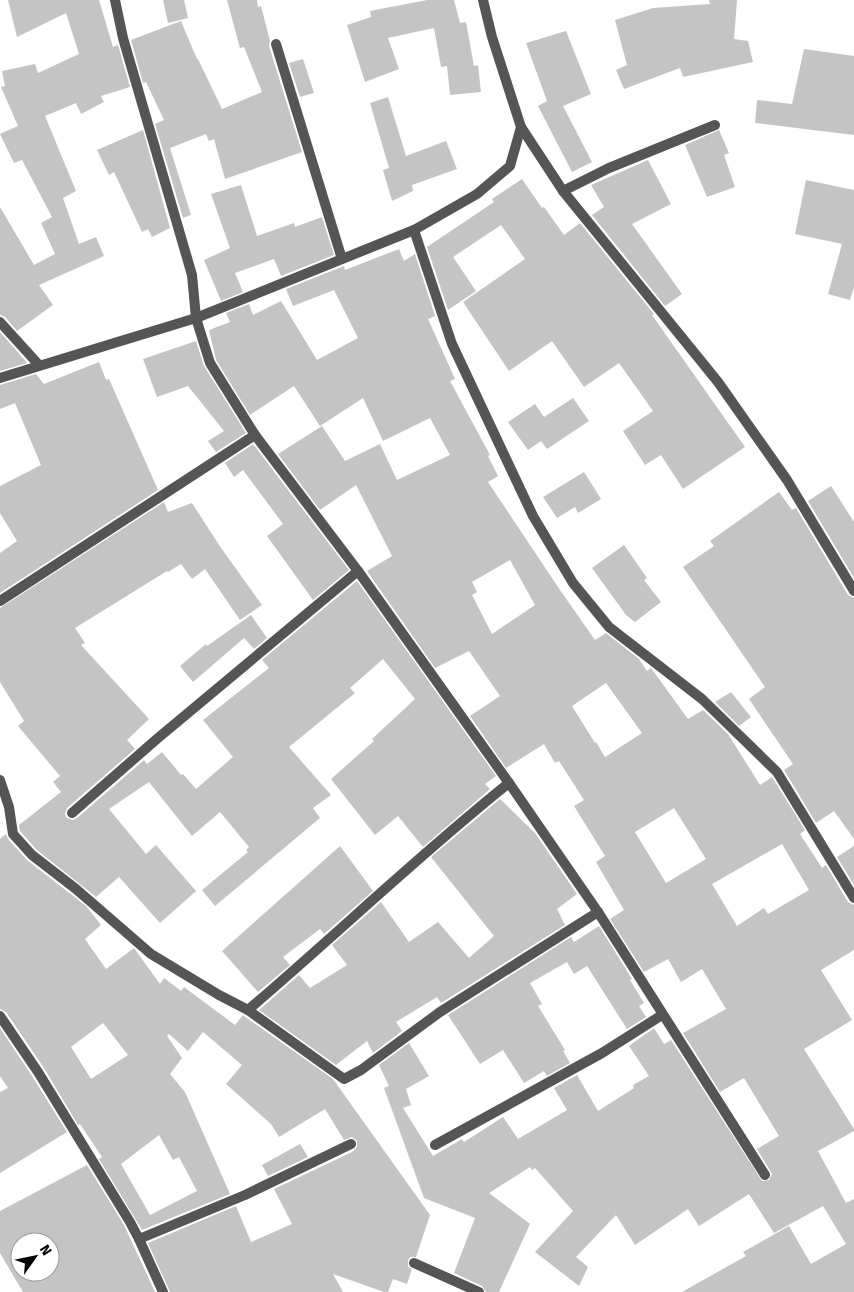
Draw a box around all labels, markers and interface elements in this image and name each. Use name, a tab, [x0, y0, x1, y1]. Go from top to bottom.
north arrow	[10, 1232, 60, 1282]
text: N	[36, 1242, 55, 1259]

